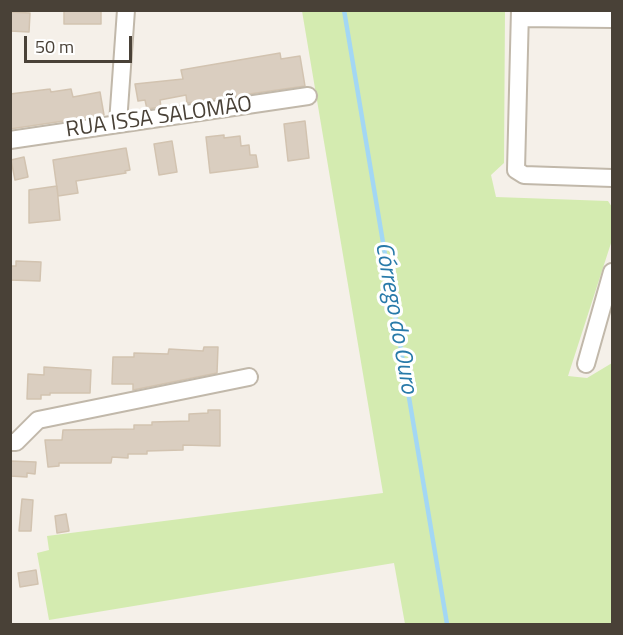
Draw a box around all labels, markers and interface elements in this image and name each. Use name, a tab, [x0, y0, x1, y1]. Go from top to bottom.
scale bar	[27, 24, 135, 62]
text: 50 m	[35, 33, 74, 60]
street label: RUA ISSA SALOMÃO	[64, 92, 254, 144]
water label: Córrego do Ouro	[368, 240, 422, 396]

